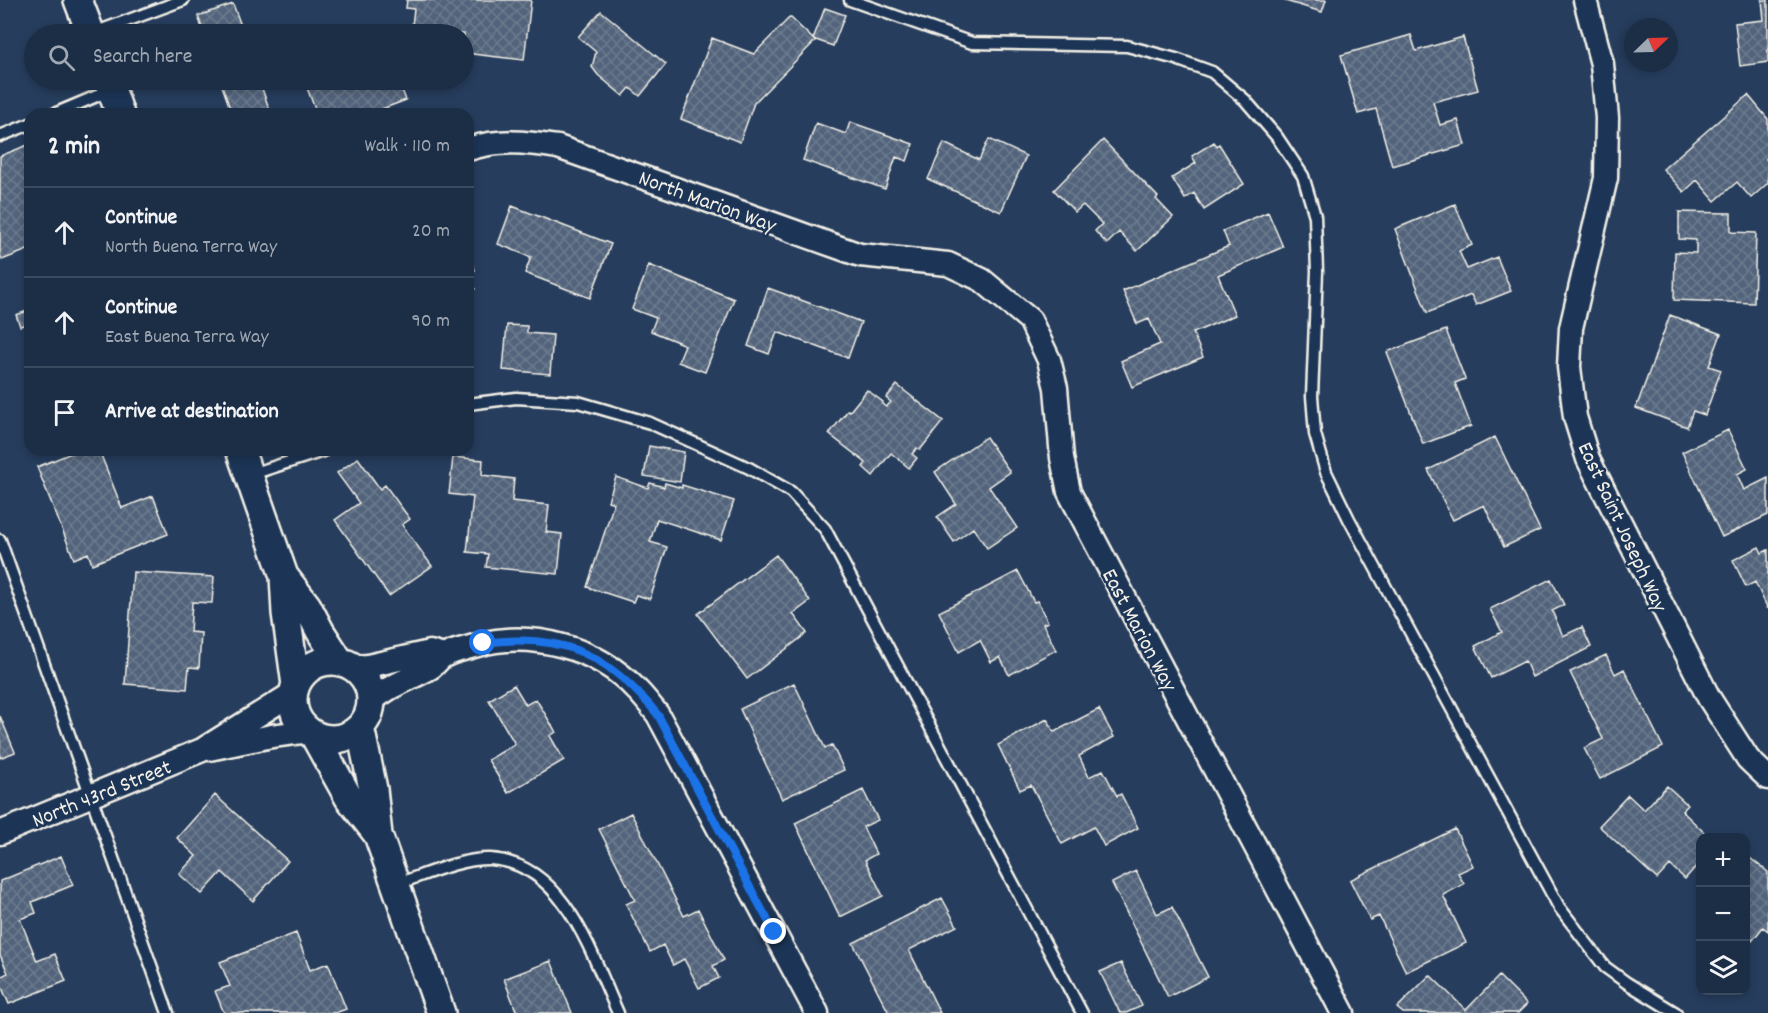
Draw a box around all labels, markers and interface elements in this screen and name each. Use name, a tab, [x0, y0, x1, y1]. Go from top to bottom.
north arrow	[1624, 18, 1678, 72]
search box	[24, 24, 474, 90]
icon: search	[45, 41, 78, 74]
text: Search here	[93, 42, 192, 73]
text: 2 min	[48, 129, 100, 166]
text: Walk · 110 m	[364, 133, 450, 161]
street label: North Marion Way	[634, 164, 781, 243]
text: Continue	[105, 203, 177, 234]
icon: ahead	[48, 216, 81, 249]
text: 20 m	[412, 218, 450, 246]
text: North Buena Terra Way	[105, 234, 277, 262]
text: Continue	[105, 293, 177, 324]
icon: ahead	[48, 306, 81, 339]
text: 90 m	[412, 308, 450, 336]
text: East Buena Terra Way	[105, 324, 269, 352]
icon: arrive	[48, 396, 81, 429]
text: Arrive at destination	[105, 397, 279, 428]
street label: East Saint Joseph Way	[1568, 438, 1674, 618]
street label: East Marion Way	[1093, 564, 1184, 698]
route start	[469, 629, 495, 655]
street label: North 43rd Street	[28, 753, 177, 837]
map controls	[1696, 833, 1750, 995]
button: +	[1696, 833, 1750, 887]
button: −	[1696, 887, 1750, 941]
route end	[760, 918, 786, 944]
button: layers	[1696, 941, 1750, 995]

